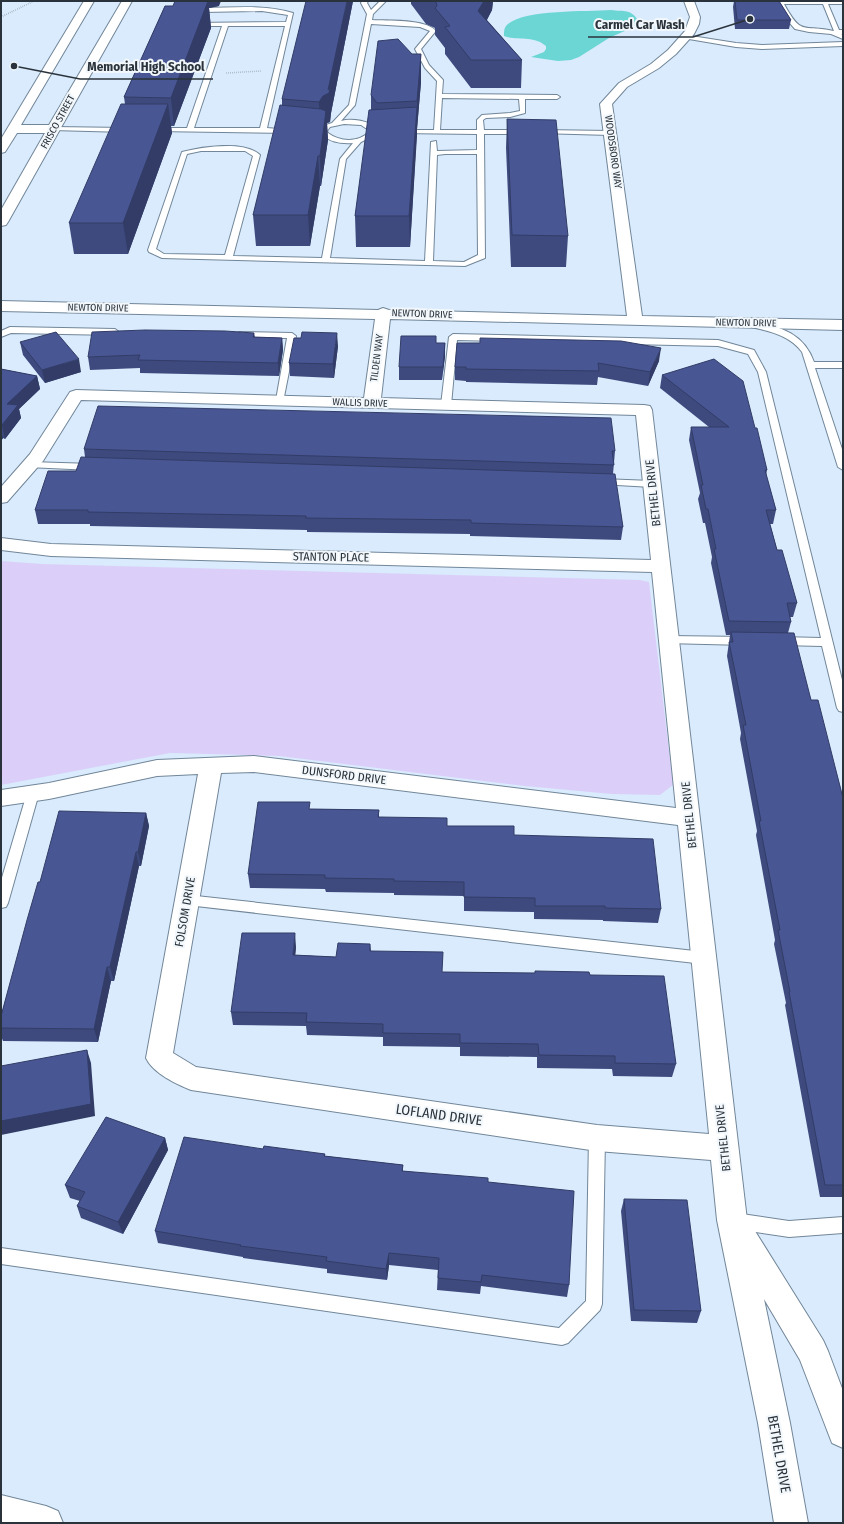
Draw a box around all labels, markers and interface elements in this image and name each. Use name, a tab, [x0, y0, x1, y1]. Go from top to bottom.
callout: Carmel Car Wash	[588, 12, 693, 37]
text: Carmel Car Wash	[595, 17, 685, 32]
callout: Memorial High School	[80, 54, 213, 79]
text: Memorial High School	[87, 59, 205, 74]
street label: FRISCO STREET	[38, 93, 78, 151]
street label: WOODSBORO WAY	[602, 115, 624, 189]
street label: NEWTON DRIVE	[67, 301, 129, 315]
street label: NEWTON DRIVE	[391, 307, 453, 321]
street label: NEWTON DRIVE	[715, 316, 777, 330]
street label: TILDEN WAY	[368, 334, 386, 382]
street label: WALLIS DRIVE	[332, 396, 388, 410]
street label: BETHEL DRIVE	[642, 458, 663, 527]
street label: STANTON PLACE	[293, 549, 370, 565]
street label: DUNSFORD DRIVE	[301, 763, 387, 787]
street label: BETHEL DRIVE	[678, 780, 699, 849]
street label: FOLSOM DRIVE	[172, 876, 198, 948]
street label: LOFLAND DRIVE	[395, 1101, 484, 1130]
street label: BETHEL DRIVE	[712, 1103, 733, 1172]
street label: BETHEL DRIVE	[764, 1414, 794, 1494]

